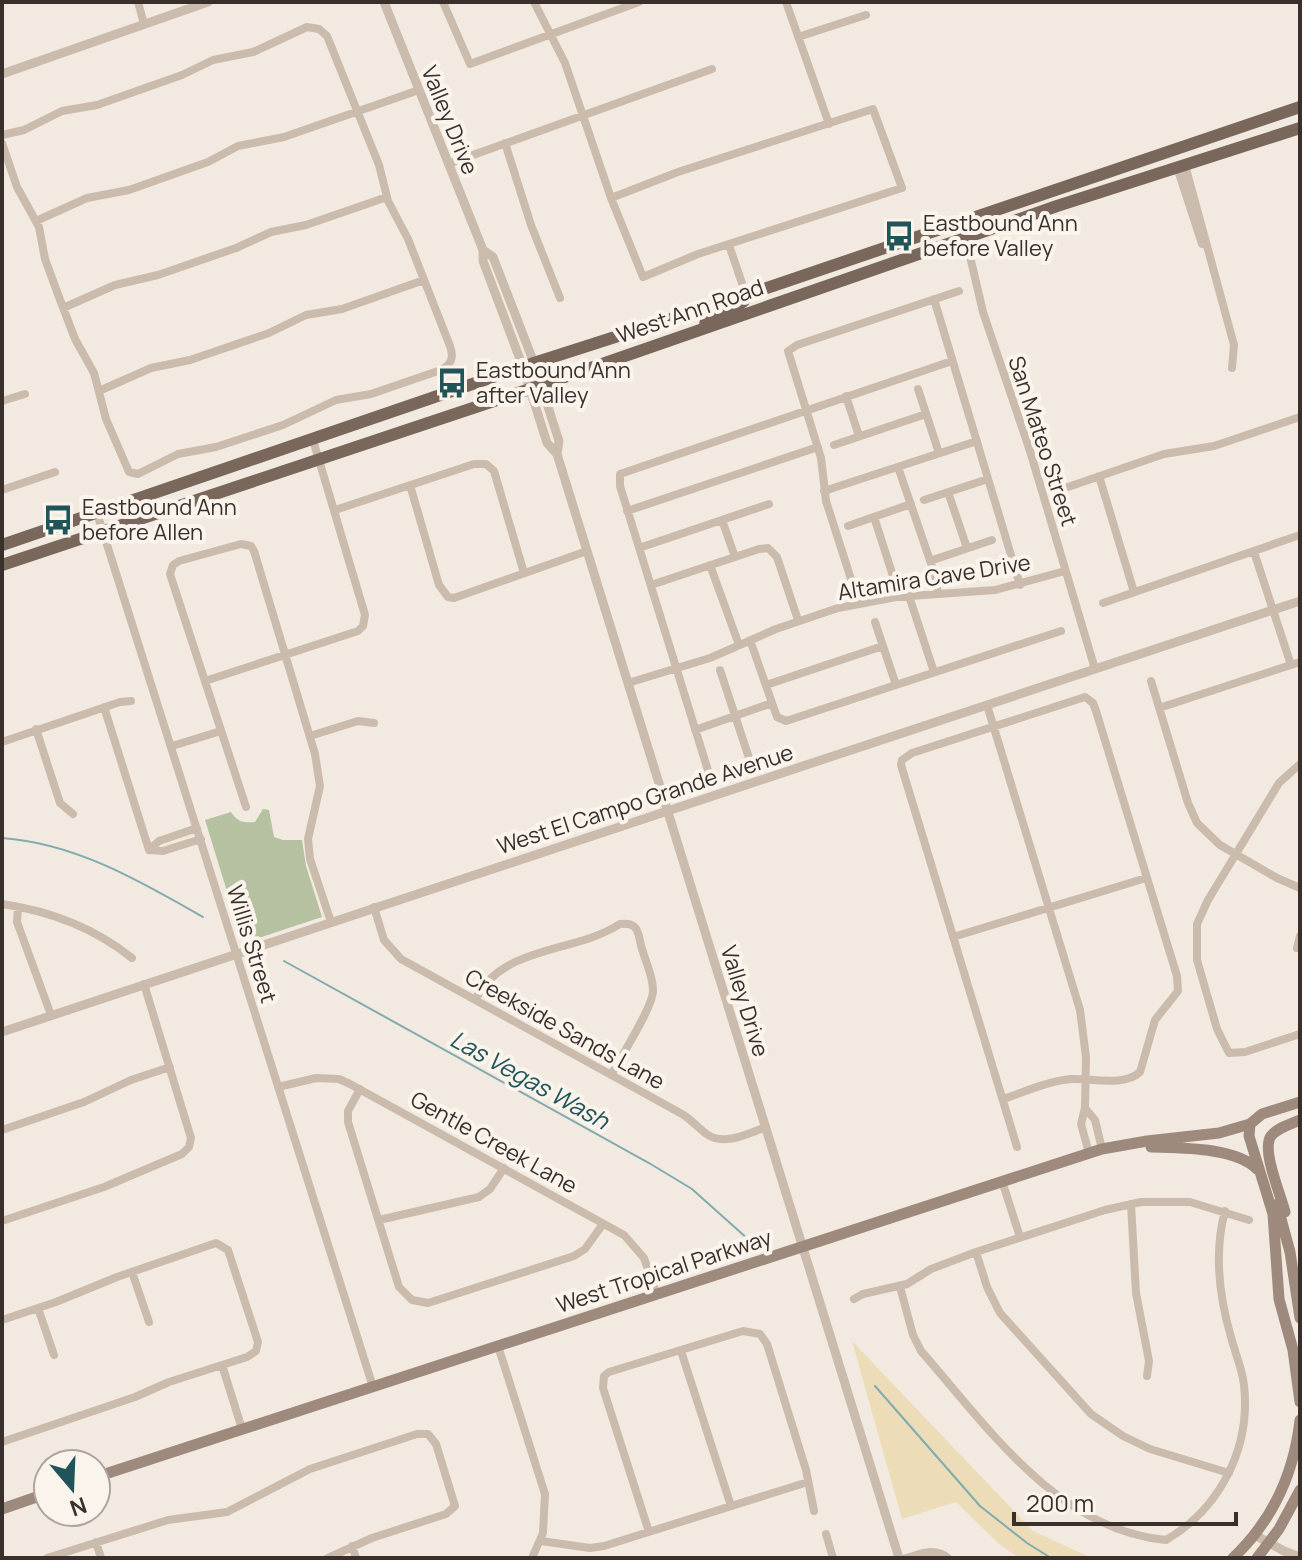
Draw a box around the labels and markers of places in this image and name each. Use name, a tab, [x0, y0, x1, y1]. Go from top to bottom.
place label: Eastbound Ann before Valley	[923, 208, 1078, 263]
bus stop icon: Eastbound Ann before Valley	[882, 219, 916, 253]
place label: Eastbound Ann after Valley	[476, 355, 631, 410]
bus stop icon: Eastbound Ann after Valley	[435, 366, 469, 400]
place label: Eastbound Ann before Allen	[82, 492, 237, 547]
bus stop icon: Eastbound Ann before Allen	[41, 503, 75, 537]

